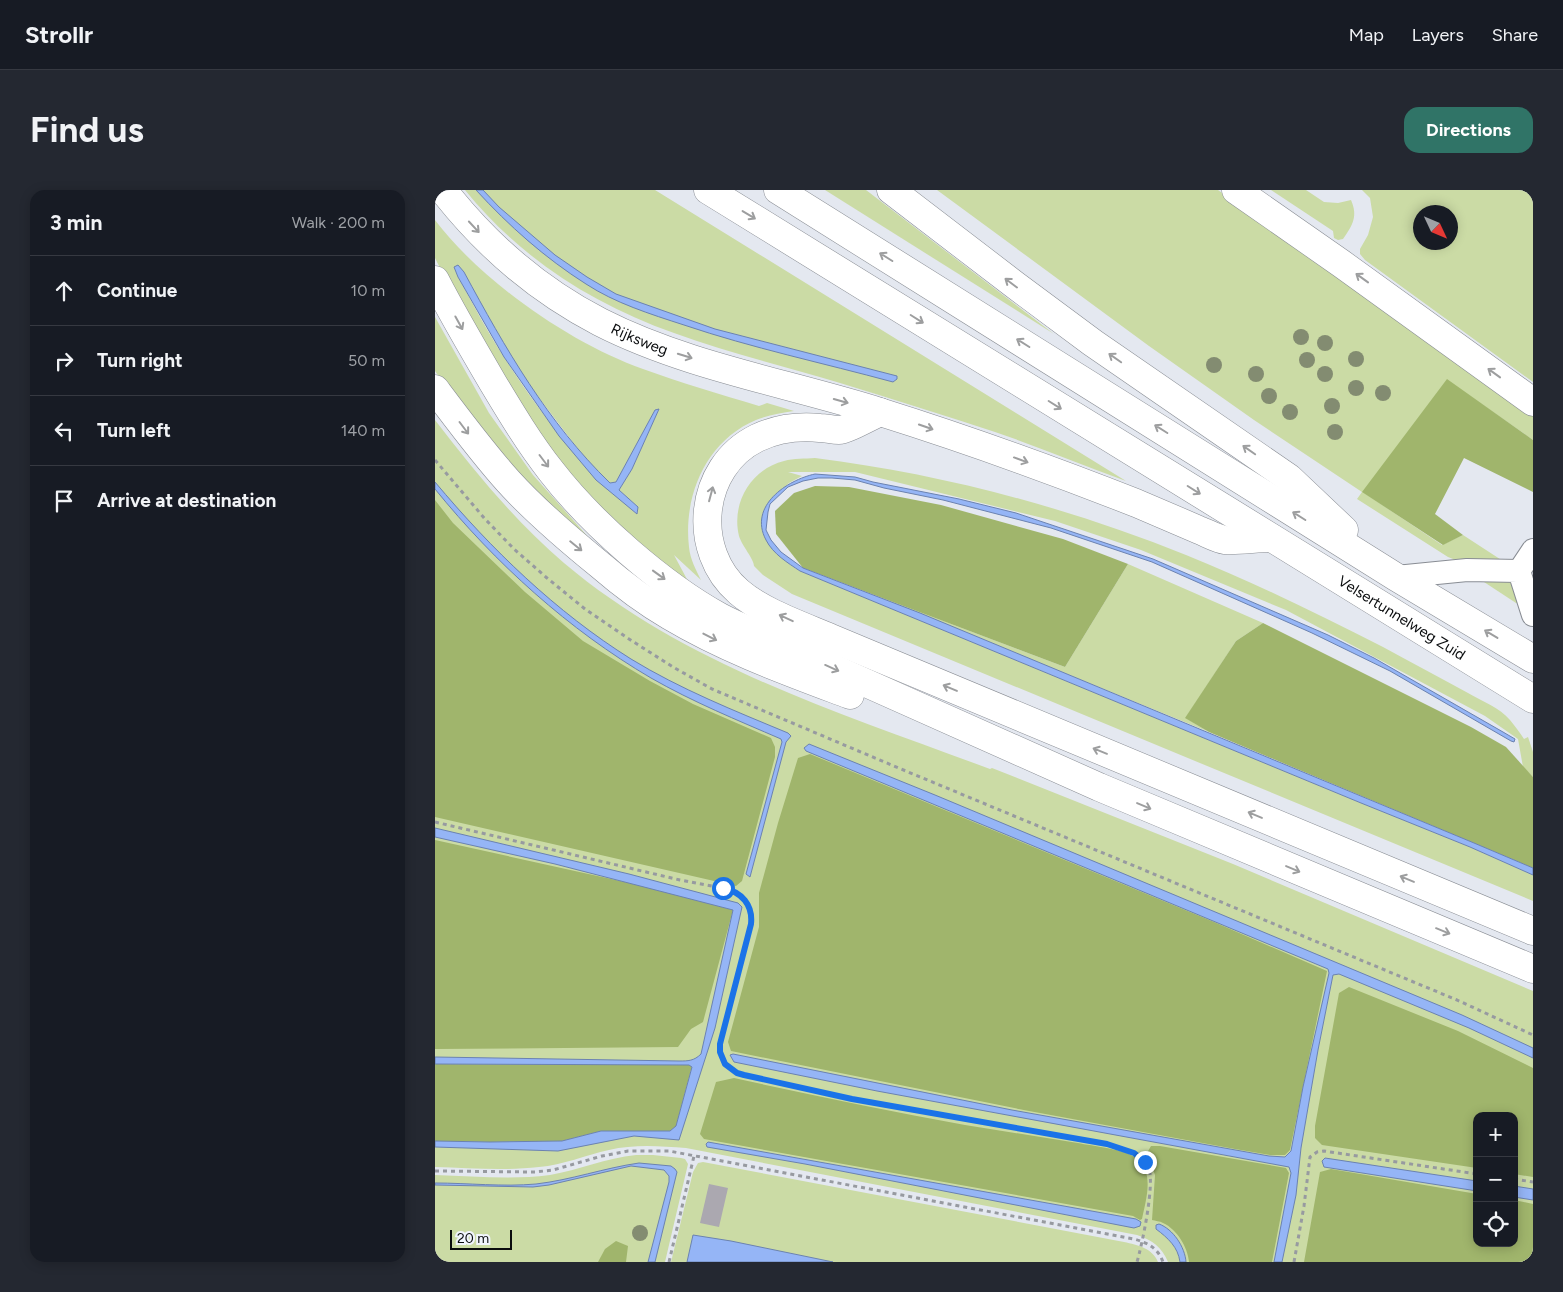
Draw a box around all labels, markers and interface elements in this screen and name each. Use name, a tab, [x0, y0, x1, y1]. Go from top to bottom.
text: Strollr	[25, 20, 93, 49]
text: Map	[1349, 24, 1384, 46]
text: Layers	[1412, 24, 1464, 46]
text: Share	[1492, 24, 1538, 46]
button: Directions	[1404, 107, 1533, 153]
text: Find us	[30, 109, 144, 151]
north arrow	[1413, 205, 1458, 250]
text: 3 min	[50, 210, 102, 235]
one-way arrow	[742, 211, 756, 221]
text: Walk · 200 m	[292, 213, 385, 232]
one-way arrow	[468, 221, 480, 233]
one-way arrow	[879, 251, 893, 261]
one-way arrow	[1355, 273, 1369, 283]
icon: ahead	[50, 277, 78, 305]
one-way arrow	[1005, 277, 1018, 288]
text: Continue	[97, 279, 177, 302]
text: 10 m	[351, 281, 385, 300]
one-way arrow	[454, 315, 464, 330]
one-way arrow	[910, 315, 924, 325]
street label: Rijksweg	[608, 320, 670, 359]
one-way arrow	[1017, 338, 1031, 348]
icon: right	[50, 347, 78, 375]
text: Turn right	[97, 349, 183, 372]
text: 50 m	[348, 351, 385, 370]
one-way arrow	[677, 352, 693, 362]
one-way arrow	[1108, 353, 1122, 363]
one-way arrow	[1488, 368, 1501, 379]
one-way arrow	[833, 396, 849, 406]
one-way arrow	[1048, 400, 1062, 410]
icon: left	[50, 417, 78, 445]
text: Turn left	[97, 419, 171, 442]
text: 140 m	[341, 421, 385, 440]
one-way arrow	[459, 421, 470, 434]
one-way arrow	[918, 423, 933, 432]
one-way arrow	[1154, 424, 1168, 435]
one-way arrow	[1242, 445, 1256, 455]
one-way arrow	[538, 454, 549, 467]
one-way arrow	[1012, 456, 1028, 465]
one-way arrow	[707, 486, 716, 502]
one-way arrow	[1186, 486, 1200, 496]
icon: arrive	[50, 487, 78, 515]
text: Arrive at destination	[97, 489, 276, 512]
one-way arrow	[1292, 510, 1306, 520]
one-way arrow	[569, 540, 582, 551]
one-way arrow	[652, 570, 666, 580]
street label: Velsertunnelweg Zuid	[1335, 572, 1469, 664]
one-way arrow	[779, 613, 794, 623]
one-way arrow	[1485, 629, 1499, 639]
one-way arrow	[702, 632, 717, 642]
one-way arrow	[824, 664, 839, 674]
one-way arrow	[943, 683, 958, 692]
one-way arrow	[1093, 746, 1108, 755]
one-way arrow	[1136, 802, 1151, 811]
one-way arrow	[1248, 810, 1263, 819]
one-way arrow	[1285, 864, 1300, 874]
one-way arrow	[1400, 873, 1415, 883]
route start	[712, 877, 735, 900]
one-way arrow	[1435, 927, 1450, 936]
map controls	[1473, 1112, 1518, 1247]
button: +	[1473, 1112, 1518, 1157]
route end	[1134, 1151, 1157, 1174]
button: −	[1473, 1157, 1518, 1202]
button: locate	[1473, 1202, 1518, 1247]
scale bar	[450, 1227, 513, 1250]
text: 20 m	[457, 1230, 489, 1247]

